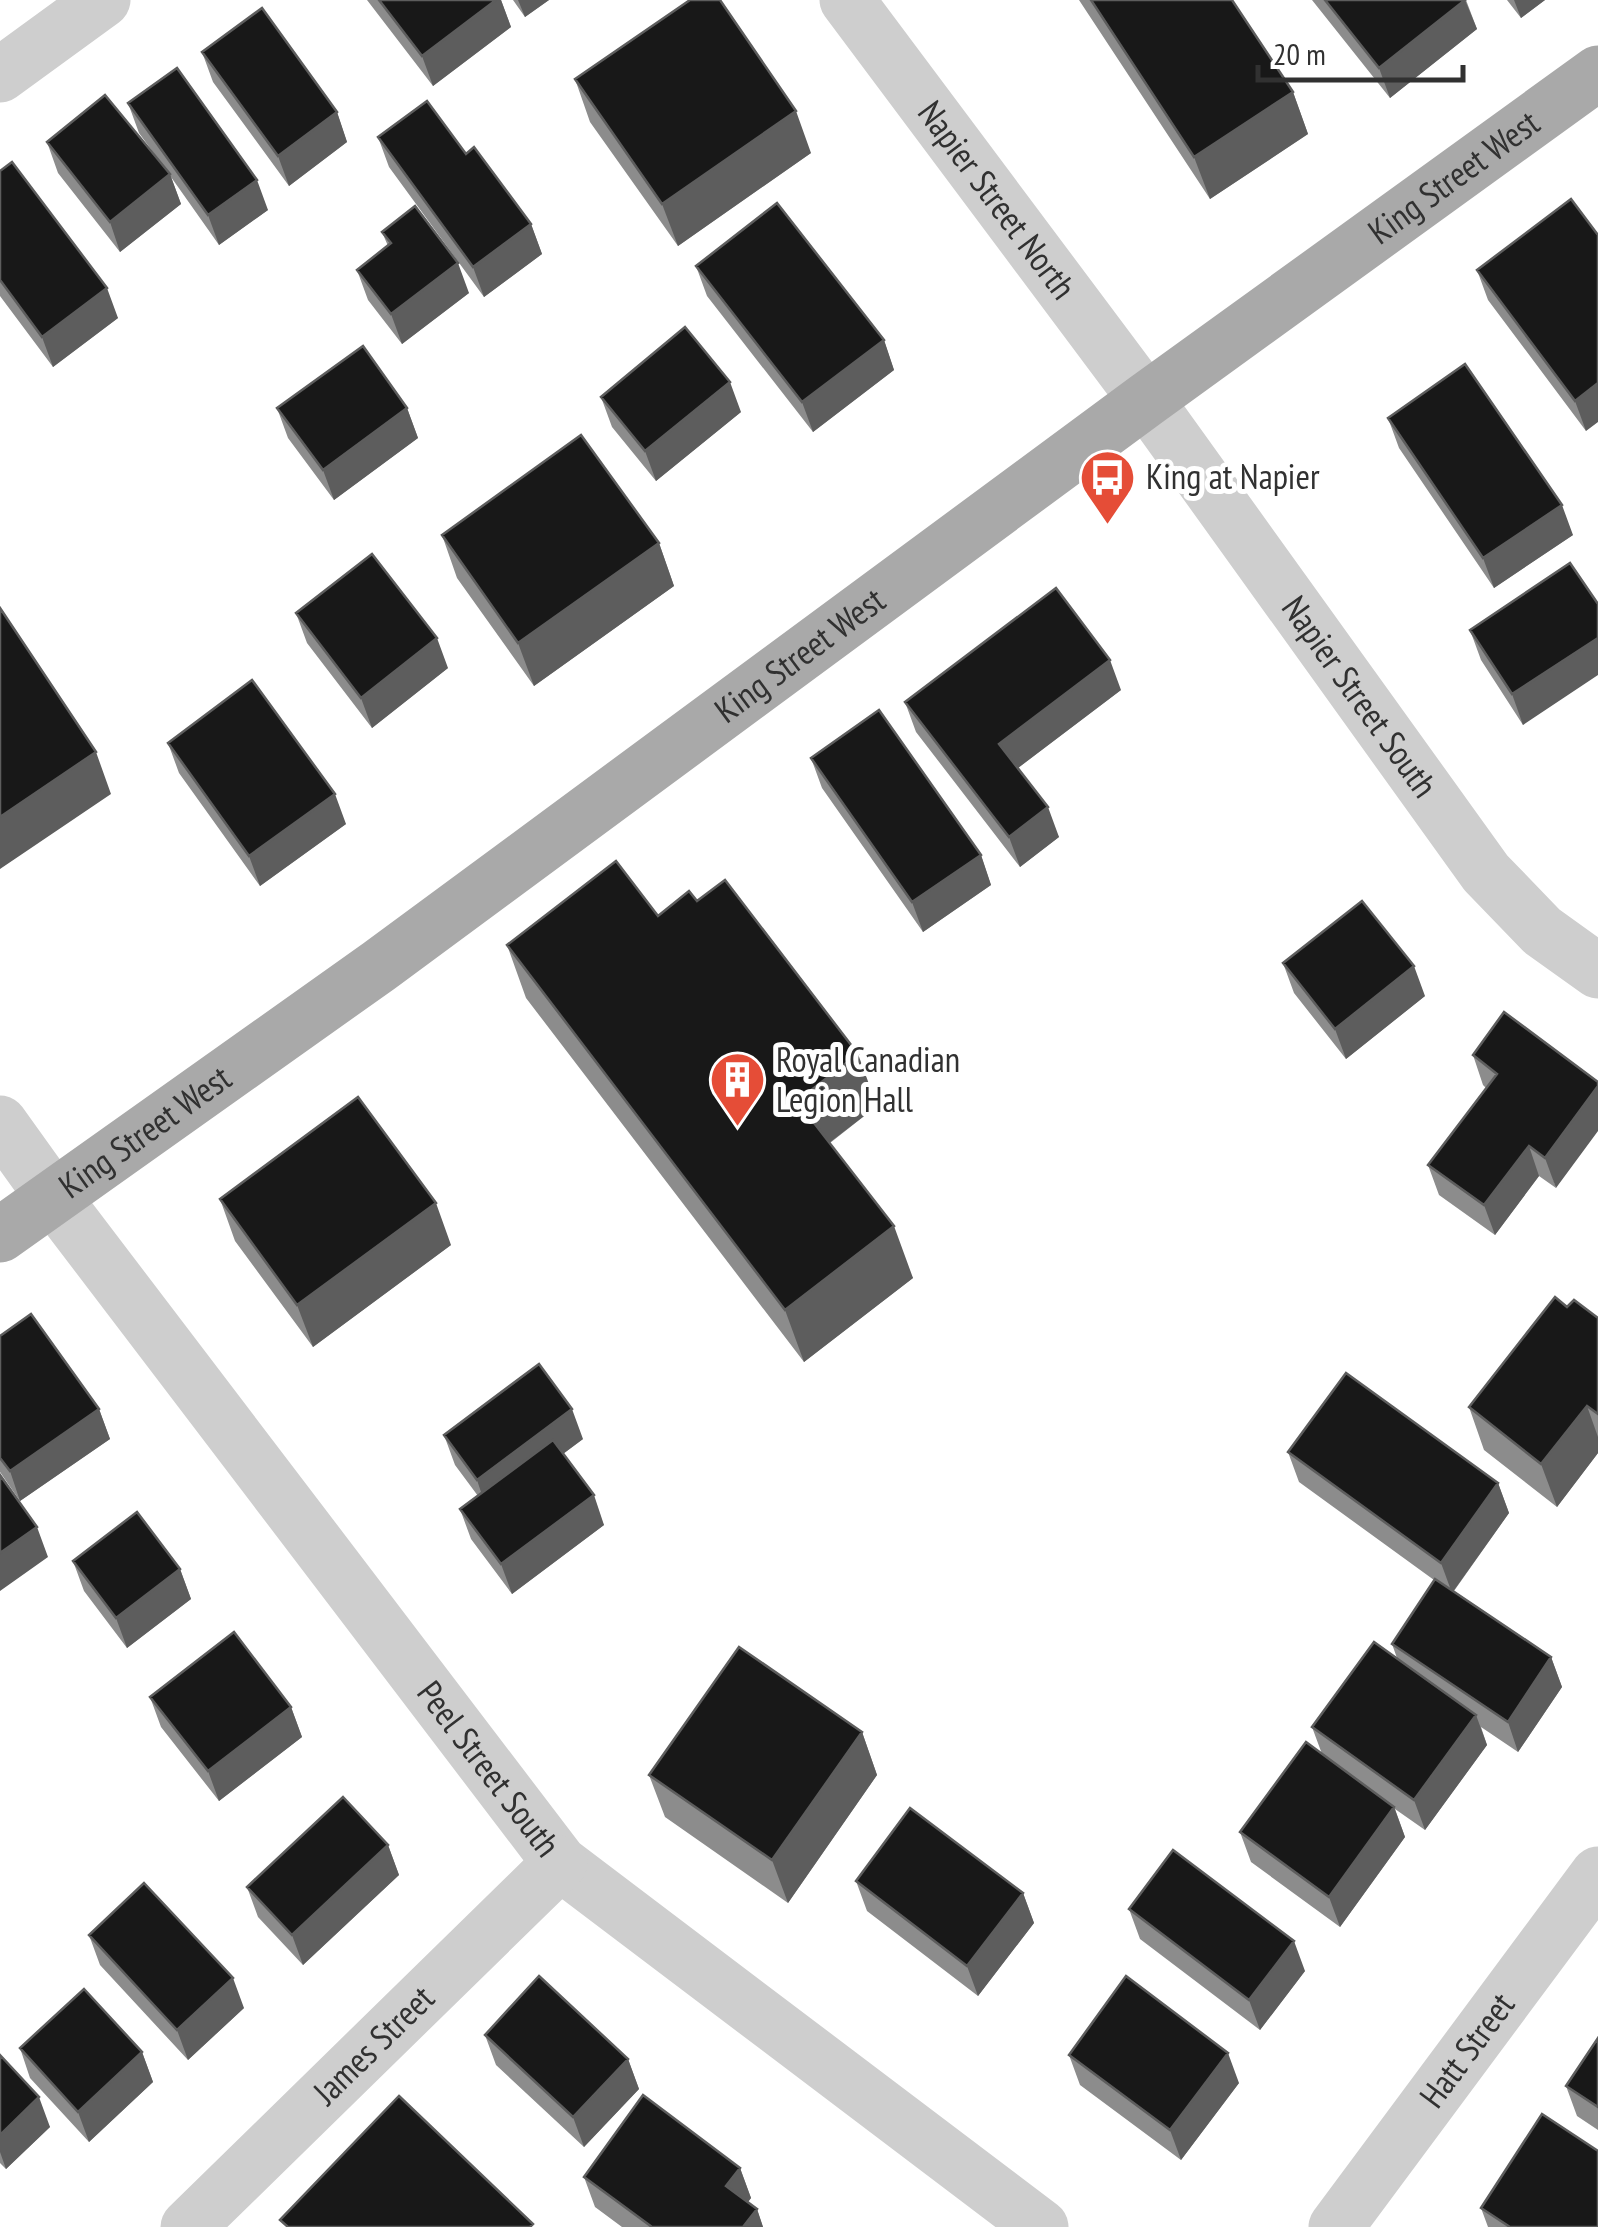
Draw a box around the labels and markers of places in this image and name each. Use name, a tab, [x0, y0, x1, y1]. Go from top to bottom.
bus stop icon: King at Napier	[1077, 447, 1137, 526]
place label: King at Napier	[1146, 453, 1320, 499]
place label: Royal Canadian Legion Hall	[776, 1036, 960, 1122]
building icon: Royal Canadian Legion Hall	[707, 1050, 767, 1129]

